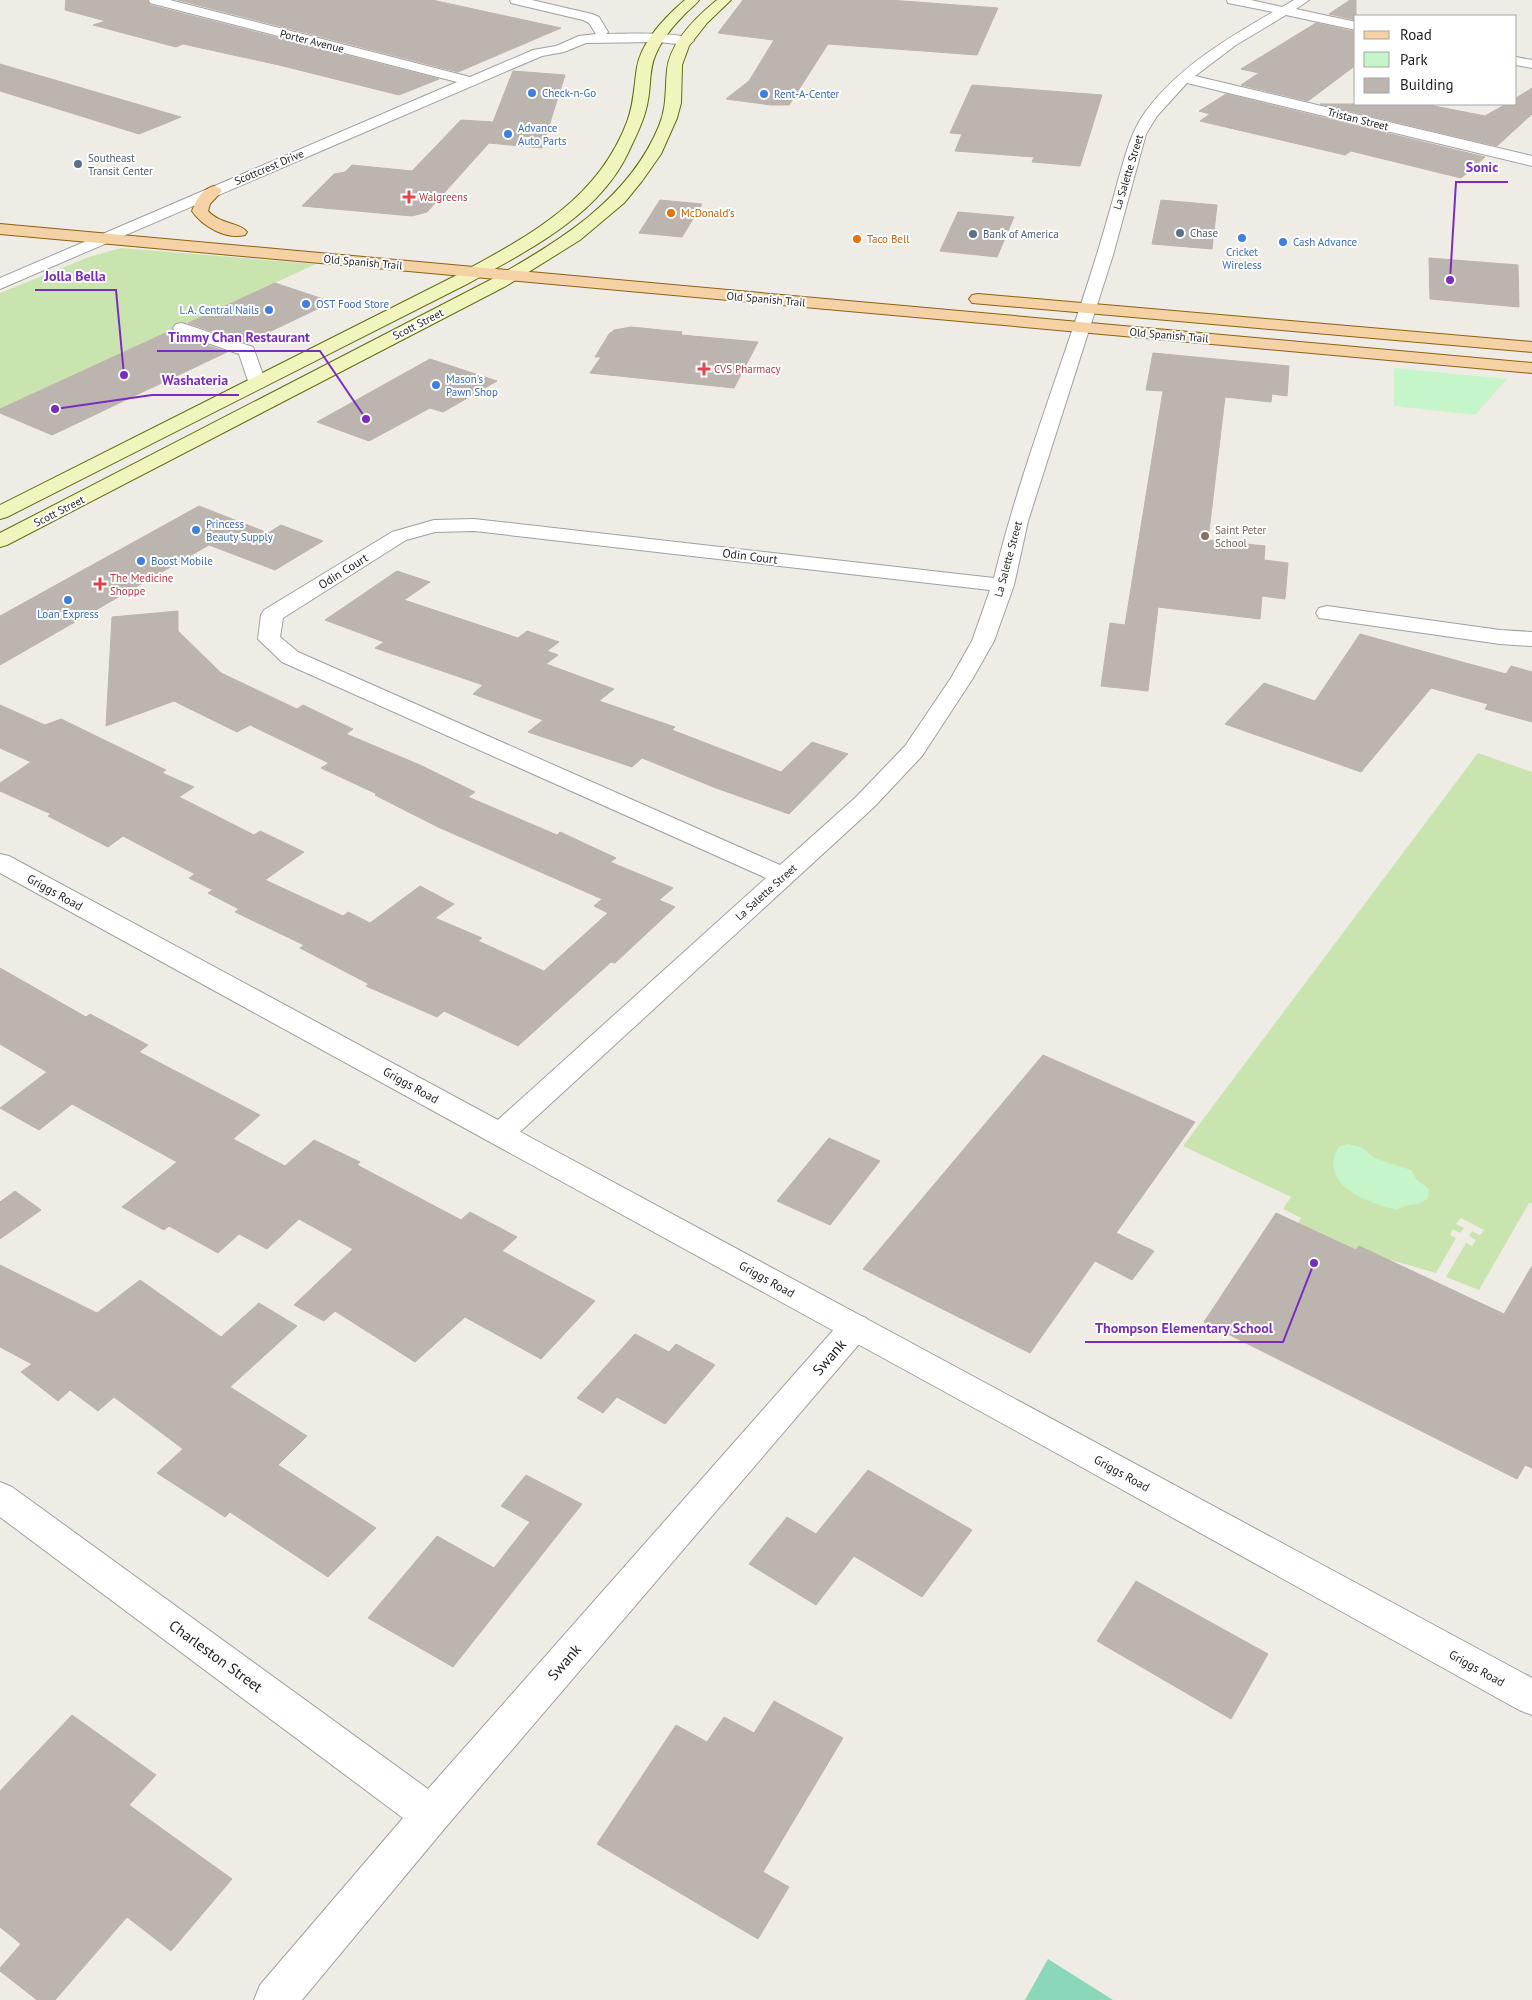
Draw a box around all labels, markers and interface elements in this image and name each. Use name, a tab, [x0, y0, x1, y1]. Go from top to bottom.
legend	[1354, 15, 1517, 105]
text: Road	[1400, 25, 1432, 44]
street label: Porter Avenue	[278, 26, 346, 56]
text: Park	[1400, 50, 1428, 69]
text: Building	[1400, 75, 1454, 94]
place label: Check-n-Go	[542, 86, 596, 100]
marker: Check-n-Go	[526, 87, 538, 99]
place label: Rent-A-Center	[774, 87, 840, 101]
marker: Rent-A-Center	[758, 88, 770, 100]
street label: Tristan Street	[1326, 105, 1390, 133]
place label: Advance Auto Parts	[518, 121, 567, 148]
marker: Advance Auto Parts	[502, 128, 514, 140]
street label: La Salette Street	[1110, 132, 1146, 211]
street label: Scottcrest Drive	[232, 146, 306, 188]
place label: Southeast Transit Center	[88, 151, 153, 178]
callout: Sonic	[1456, 153, 1508, 182]
marker: Southeast Transit Center	[72, 158, 84, 170]
text: Sonic	[1466, 158, 1498, 176]
place label: Walgreens	[419, 190, 468, 204]
marker: Walgreens	[403, 191, 415, 203]
place label: McDonald's	[681, 206, 735, 220]
marker: McDonald's	[665, 207, 677, 219]
place label: Chase	[1190, 226, 1218, 240]
place label: Bank of America	[983, 227, 1059, 241]
marker: Chase	[1174, 227, 1186, 239]
marker: Bank of America	[967, 228, 979, 240]
place label: Taco Bell	[867, 232, 910, 246]
marker: Cricket Wireless	[1236, 232, 1248, 244]
marker: Taco Bell	[851, 233, 863, 245]
place label: Cash Advance	[1293, 235, 1358, 249]
marker: Cash Advance	[1277, 236, 1289, 248]
place label: Cricket Wireless	[1222, 245, 1262, 272]
street label: Old Spanish Trail	[323, 252, 404, 272]
callout: Jolla Bella	[35, 261, 116, 290]
text: Jolla Bella	[43, 267, 106, 285]
street label: Old Spanish Trail	[726, 289, 807, 309]
place label: OST Food Store	[316, 297, 389, 311]
marker: OST Food Store	[300, 298, 312, 310]
place label: L.A. Central Nails	[180, 303, 259, 317]
marker: L.A. Central Nails	[263, 304, 275, 316]
street label: Scott Street	[390, 305, 446, 343]
callout: Timmy Chan Restaurant	[157, 322, 320, 351]
street label: Old Spanish Trail	[1129, 325, 1210, 345]
text: Timmy Chan Restaurant	[168, 328, 310, 346]
place label: CVS Pharmacy	[714, 362, 782, 376]
marker: CVS Pharmacy	[698, 363, 710, 375]
callout: Washateria	[152, 366, 239, 395]
text: Washateria	[162, 371, 228, 389]
place label: Mason's Pawn Shop	[446, 372, 498, 399]
marker: Mason's Pawn Shop	[430, 379, 442, 391]
street label: Scott Street	[31, 492, 87, 530]
place label: Princess Beauty Supply	[206, 517, 274, 544]
street label: La Salette Street	[991, 519, 1025, 598]
place label: Saint Peter School	[1215, 523, 1266, 550]
marker: Princess Beauty Supply	[190, 524, 202, 536]
marker: Saint Peter School	[1199, 530, 1211, 542]
street label: Odin Court	[722, 545, 778, 567]
street label: Odin Court	[315, 550, 371, 592]
place label: Boost Mobile	[151, 554, 213, 568]
marker: Boost Mobile	[135, 555, 147, 567]
place label: The Medicine Shoppe	[110, 571, 174, 598]
marker: The Medicine Shoppe	[94, 578, 106, 590]
marker: Loan Express	[62, 594, 74, 606]
place label: Loan Express	[37, 607, 99, 621]
street label: La Salette Street	[732, 861, 800, 923]
street label: Griggs Road	[25, 871, 85, 913]
street label: Griggs Road	[381, 1064, 441, 1106]
street label: Griggs Road	[737, 1258, 797, 1300]
callout: Thompson Elementary School	[1085, 1313, 1283, 1342]
text: Thompson Elementary School	[1095, 1319, 1274, 1337]
street label: Swank	[808, 1334, 850, 1379]
street label: Griggs Road	[1092, 1452, 1152, 1494]
street label: Charleston Street	[165, 1616, 267, 1696]
street label: Swank	[543, 1639, 585, 1684]
street label: Griggs Road	[1447, 1647, 1507, 1689]

